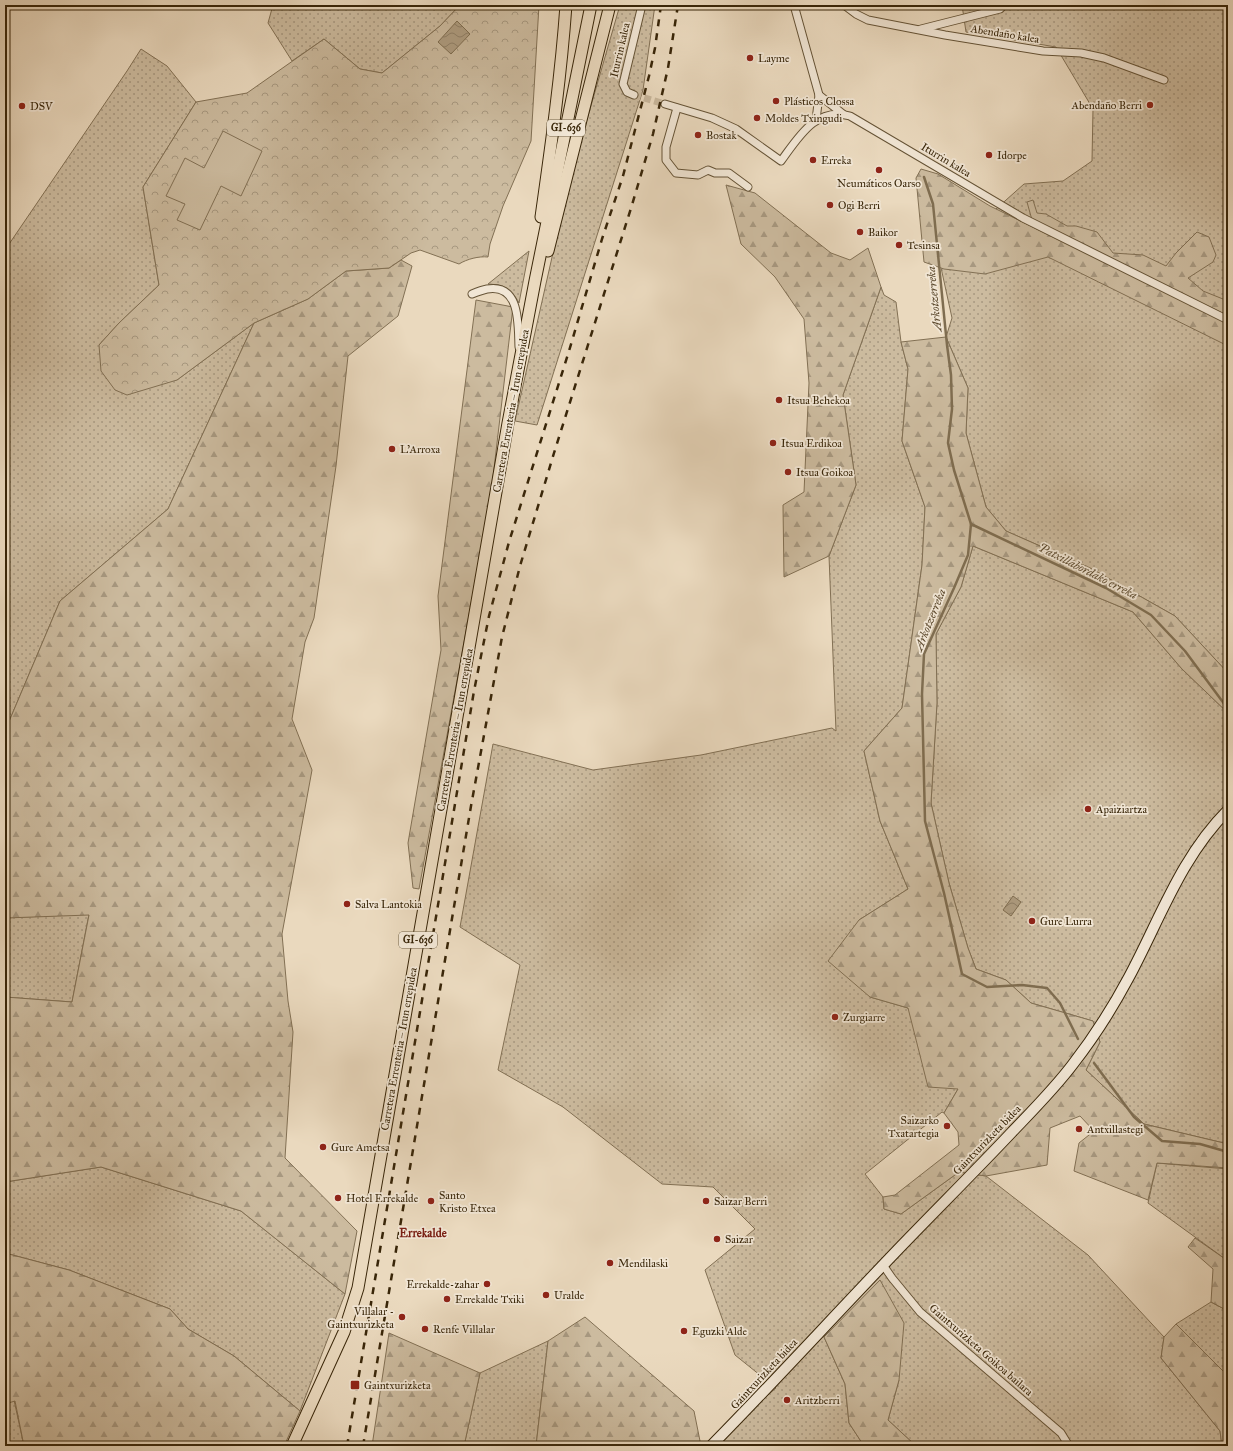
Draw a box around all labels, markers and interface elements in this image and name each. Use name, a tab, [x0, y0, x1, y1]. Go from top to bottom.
street label: Iturrin kalea	[607, 21, 633, 79]
street label: Abendaño kalea	[969, 22, 1041, 46]
place label: Layme	[758, 52, 790, 65]
marker: Layme	[745, 53, 755, 63]
place label: Plásticos Clossa	[784, 95, 855, 108]
marker: Plásticos Clossa	[771, 96, 781, 106]
place label: Abendaño Berri	[1070, 99, 1142, 112]
place label: DSV	[30, 100, 54, 113]
marker: Abendaño Berri	[1145, 100, 1155, 110]
marker: DSV	[17, 101, 27, 111]
place label: Moldes Txingudi	[765, 112, 842, 125]
marker: Moldes Txingudi	[752, 113, 762, 123]
road number: GI-636	[547, 120, 585, 136]
place label: Bostak	[706, 129, 737, 142]
marker: Bostak	[693, 130, 703, 140]
street label: Iturrin kalea	[919, 140, 974, 180]
place label: Idorpe	[997, 149, 1027, 162]
marker: Idorpe	[984, 150, 994, 160]
place label: Erreka	[821, 154, 852, 167]
marker: Erreka	[808, 155, 818, 165]
marker: Neumáticos Oarso	[874, 165, 884, 175]
place label: Neumáticos Oarso	[837, 177, 921, 190]
place label: Ogi Berri	[838, 199, 880, 212]
marker: Ogi Berri	[825, 200, 835, 210]
place label: Baikor	[868, 226, 899, 239]
marker: Baikor	[855, 227, 865, 237]
place label: Tesinsa	[907, 239, 940, 252]
marker: Tesinsa	[894, 240, 904, 250]
water label: Arkotzerreka	[924, 265, 945, 334]
street label: Carretera Errenteria – Irun errepidea	[490, 328, 532, 494]
place label: Itsua Behekoa	[787, 394, 850, 407]
marker: Itsua Behekoa	[774, 395, 784, 405]
place label: Itsua Erdikoa	[781, 437, 842, 450]
marker: Itsua Erdikoa	[768, 438, 778, 448]
place label: L'Arroxa	[400, 443, 441, 456]
marker: L'Arroxa	[387, 444, 397, 454]
place label: Itsua Goikoa	[796, 466, 854, 479]
marker: Itsua Goikoa	[783, 467, 793, 477]
water label: Patxillabordako erreka	[1036, 540, 1140, 602]
water label: Arkotzerreka	[910, 587, 949, 655]
street label: Carretera Errenteria – Irun errepidea	[434, 647, 476, 813]
place label: Apaiziartza	[1095, 803, 1147, 816]
marker: Apaiziartza	[1083, 804, 1093, 814]
place label: Salva Lantokia	[355, 898, 422, 911]
marker: Salva Lantokia	[342, 899, 352, 909]
place label: Gure Lurra	[1040, 915, 1092, 928]
marker: Gure Lurra	[1027, 916, 1037, 926]
road number: GI-636	[399, 932, 437, 948]
street label: Carretera Errenteria – Irun errepidea	[378, 966, 420, 1132]
place label: Zurgiarre	[843, 1011, 886, 1024]
marker: Zurgiarre	[830, 1012, 840, 1022]
street label: Gaintxurizketa bidea	[950, 1102, 1024, 1178]
place label: Saizarko Txatartegia	[888, 1114, 939, 1140]
marker: Saizarko Txatartegia	[942, 1121, 952, 1131]
place label: Antxillastegi	[1086, 1123, 1143, 1136]
marker: Antxillastegi	[1074, 1124, 1084, 1134]
place label: Gure Ametsa	[331, 1141, 390, 1154]
marker: Gure Ametsa	[318, 1142, 328, 1152]
place label: Santo Kristo Etxea	[439, 1189, 496, 1215]
place label: Hotel Errekalde	[346, 1192, 419, 1205]
marker: Hotel Errekalde	[333, 1193, 343, 1203]
place label: Saizar Berri	[714, 1195, 767, 1208]
marker: Santo Kristo Etxea	[426, 1196, 436, 1206]
marker: Saizar Berri	[701, 1196, 711, 1206]
district label: Errekalde	[399, 1226, 447, 1240]
place label: Saizar	[725, 1233, 754, 1246]
marker: Saizar	[712, 1234, 722, 1244]
place label: Mendilaski	[618, 1257, 668, 1270]
marker: Mendilaski	[605, 1258, 615, 1268]
place label: Errekalde-zahar	[406, 1278, 480, 1291]
marker: Errekalde-zahar	[482, 1279, 492, 1289]
place label: Uralde	[554, 1289, 585, 1302]
marker: Uralde	[541, 1290, 551, 1300]
place label: Errekalde Txiki	[455, 1293, 524, 1306]
marker: Errekalde Txiki	[442, 1294, 452, 1304]
street label: Gaintxurizketa Goikoa bailara	[927, 1302, 1036, 1399]
place label: Villalar - Gaintxurizketa	[327, 1305, 394, 1331]
marker: Villalar - Gaintxurizketa	[397, 1312, 407, 1322]
place label: Renfe Villalar	[433, 1323, 496, 1336]
marker: Renfe Villalar	[420, 1324, 430, 1334]
place label: Eguzki Alde	[692, 1325, 747, 1338]
marker: Eguzki Alde	[679, 1326, 689, 1336]
street label: Gaintxurizketa bidea	[728, 1336, 800, 1412]
marker: Gaintxurizketa	[349, 1379, 361, 1391]
place label: Gaintxurizketa	[364, 1379, 431, 1392]
place label: Aritzberri	[794, 1394, 840, 1407]
marker: Aritzberri	[782, 1395, 792, 1405]

